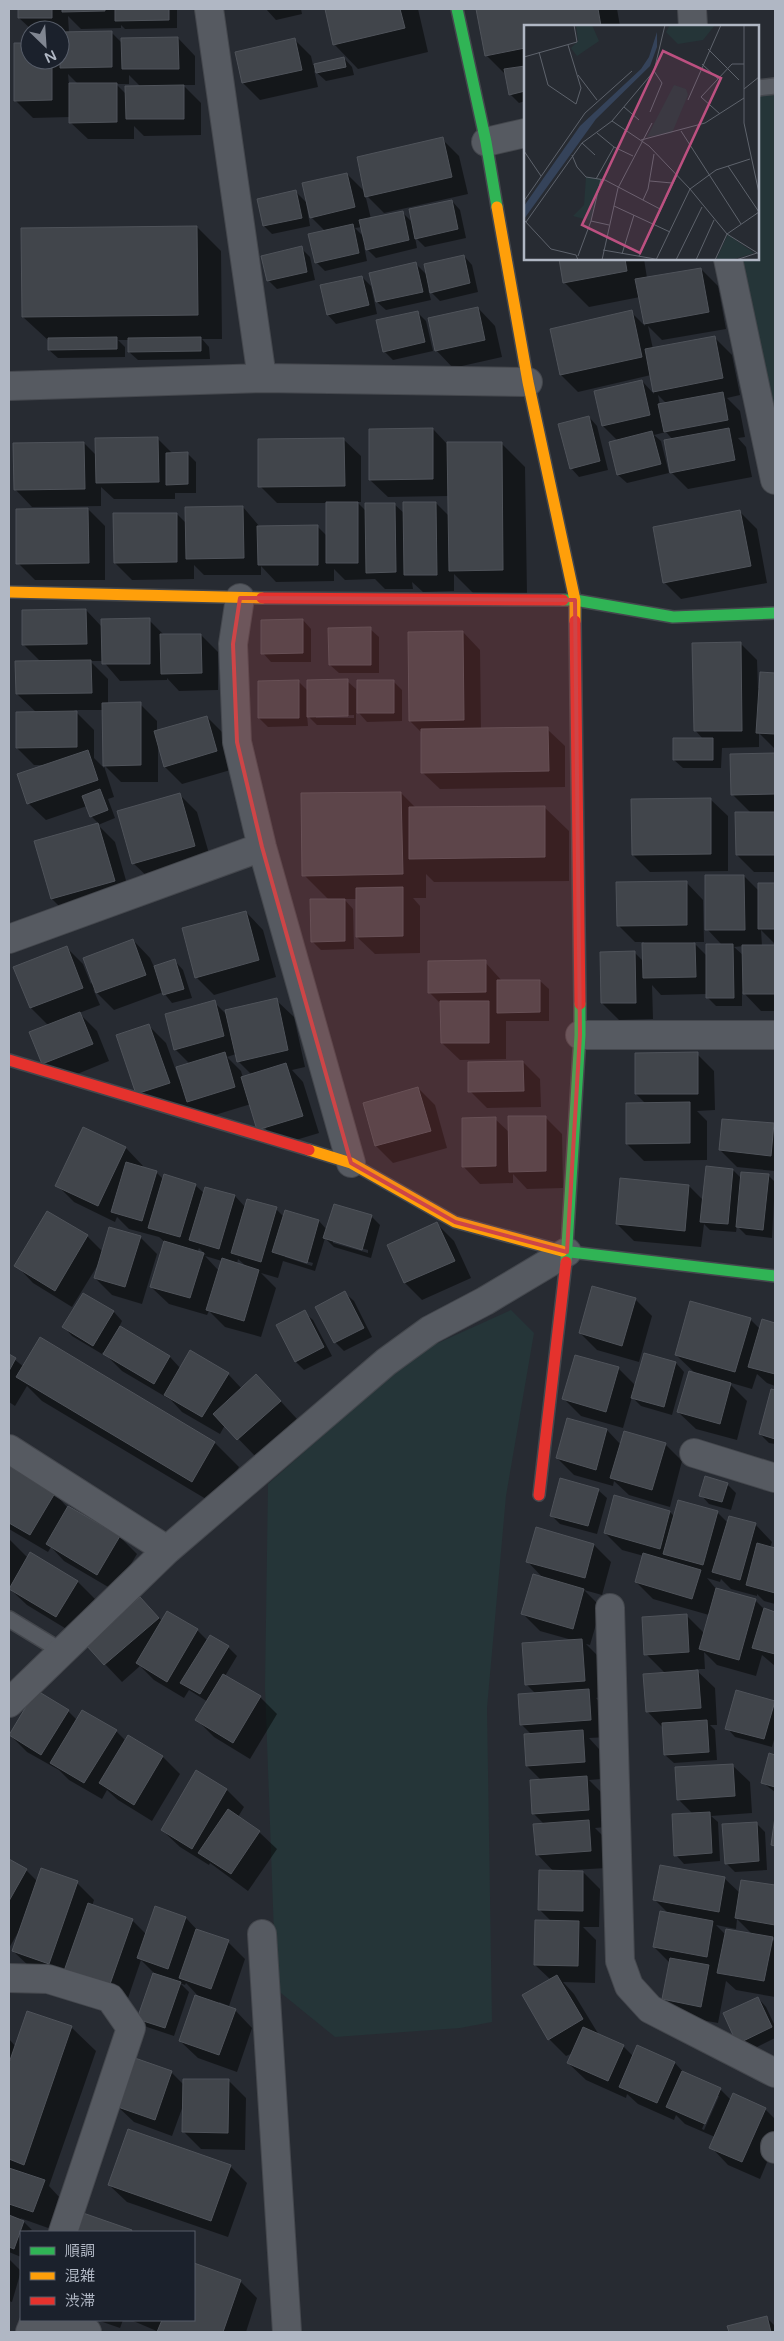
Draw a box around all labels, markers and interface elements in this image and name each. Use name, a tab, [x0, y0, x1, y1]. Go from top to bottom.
north arrow	[20, 20, 70, 70]
inset map	[524, 25, 759, 260]
text: N	[42, 46, 59, 66]
legend	[20, 2231, 195, 2321]
text: 順調	[65, 2242, 95, 2260]
text: 混雑	[65, 2267, 95, 2285]
text: 渋滞	[65, 2292, 95, 2310]

